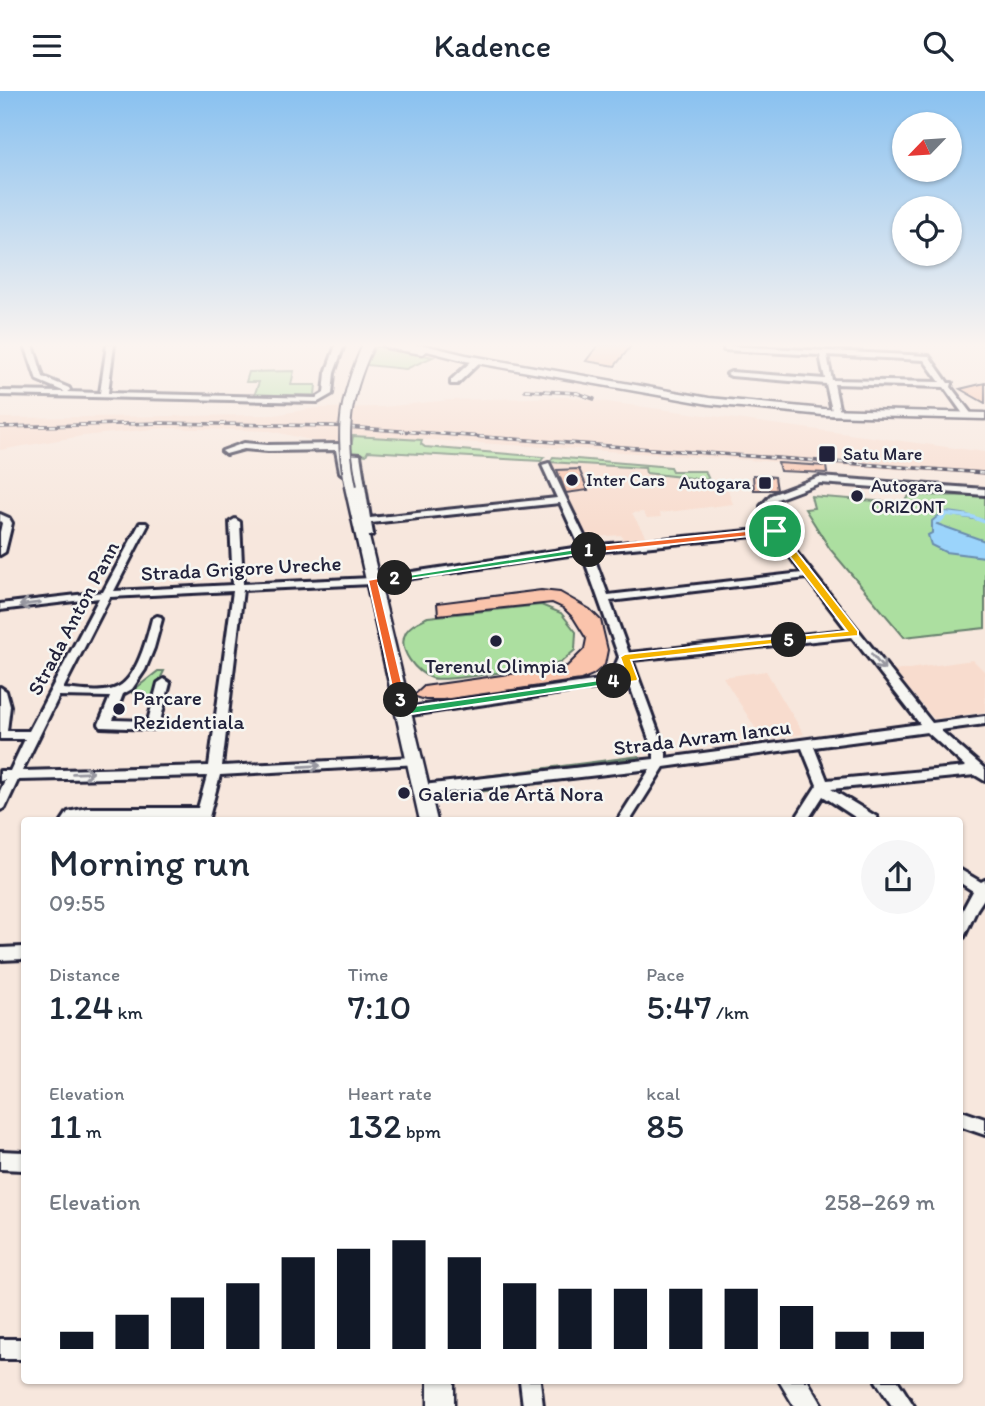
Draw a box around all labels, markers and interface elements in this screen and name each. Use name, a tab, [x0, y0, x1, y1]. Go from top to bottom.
icon: menu	[28, 27, 66, 65]
text: Kadence	[434, 27, 551, 65]
icon: search	[919, 27, 957, 65]
north arrow	[892, 112, 962, 182]
map controls	[892, 112, 962, 266]
button: locate	[892, 196, 962, 266]
place label: Satu Mare	[843, 443, 922, 465]
marker: Satu Mare	[817, 444, 837, 464]
place label: Inter Cars	[586, 469, 665, 491]
marker: Inter Cars	[564, 472, 580, 488]
place label: Autogara	[679, 472, 752, 494]
marker: Autogara	[757, 475, 773, 491]
place label: Autogara ORIZONT	[871, 475, 945, 518]
marker: Autogara ORIZONT	[849, 488, 865, 504]
pin	[745, 501, 805, 561]
icon: arrive	[756, 512, 794, 550]
pin: 1	[572, 533, 606, 567]
street label: Strada Anton Pann	[22, 537, 124, 699]
text: 1	[584, 538, 593, 561]
street label: Strada Grigore Ureche	[140, 550, 342, 586]
pin: 2	[378, 561, 412, 595]
text: 2	[390, 566, 400, 589]
one-way arrow	[19, 597, 42, 610]
pin: 5	[772, 623, 806, 657]
text: 5	[784, 628, 793, 651]
marker: Terenul Olimpia	[488, 633, 504, 649]
place label: Terenul Olimpia	[425, 653, 567, 678]
one-way arrow	[870, 653, 885, 671]
pin: 4	[596, 663, 632, 699]
text: 4	[608, 669, 619, 692]
pin: 3	[384, 683, 418, 717]
place label: Parcare Rezidentiala	[133, 685, 244, 734]
text: 3	[395, 688, 406, 711]
marker: Parcare Rezidentiala	[111, 701, 127, 717]
street label: Strada Avram Iancu	[612, 714, 792, 760]
one-way arrow	[299, 759, 322, 772]
one-way arrow	[71, 767, 94, 780]
place label: Galeria de Artă Nora	[418, 781, 603, 806]
marker: Galeria de Artă Nora	[396, 785, 412, 801]
text: Morning run	[49, 840, 250, 886]
button: share	[861, 840, 935, 914]
text: 09:55	[49, 889, 105, 917]
text: Distance	[49, 963, 120, 986]
text: Time	[348, 963, 388, 986]
text: Pace	[646, 963, 684, 986]
text: 1.24	[49, 986, 113, 1028]
text: 7:10	[348, 986, 411, 1028]
text: 5:47	[646, 986, 712, 1028]
text: km	[113, 1001, 143, 1024]
text: /km	[712, 1001, 749, 1024]
text: Elevation	[49, 1082, 125, 1105]
text: Heart rate	[348, 1082, 432, 1105]
text: kcal	[646, 1082, 680, 1105]
text: 11	[49, 1105, 81, 1147]
text: 132	[348, 1105, 401, 1147]
text: 85	[646, 1105, 684, 1147]
text: m	[81, 1120, 102, 1143]
text: bpm	[401, 1120, 441, 1143]
text: Elevation	[49, 1188, 140, 1216]
text: 258–269 m	[825, 1188, 935, 1216]

